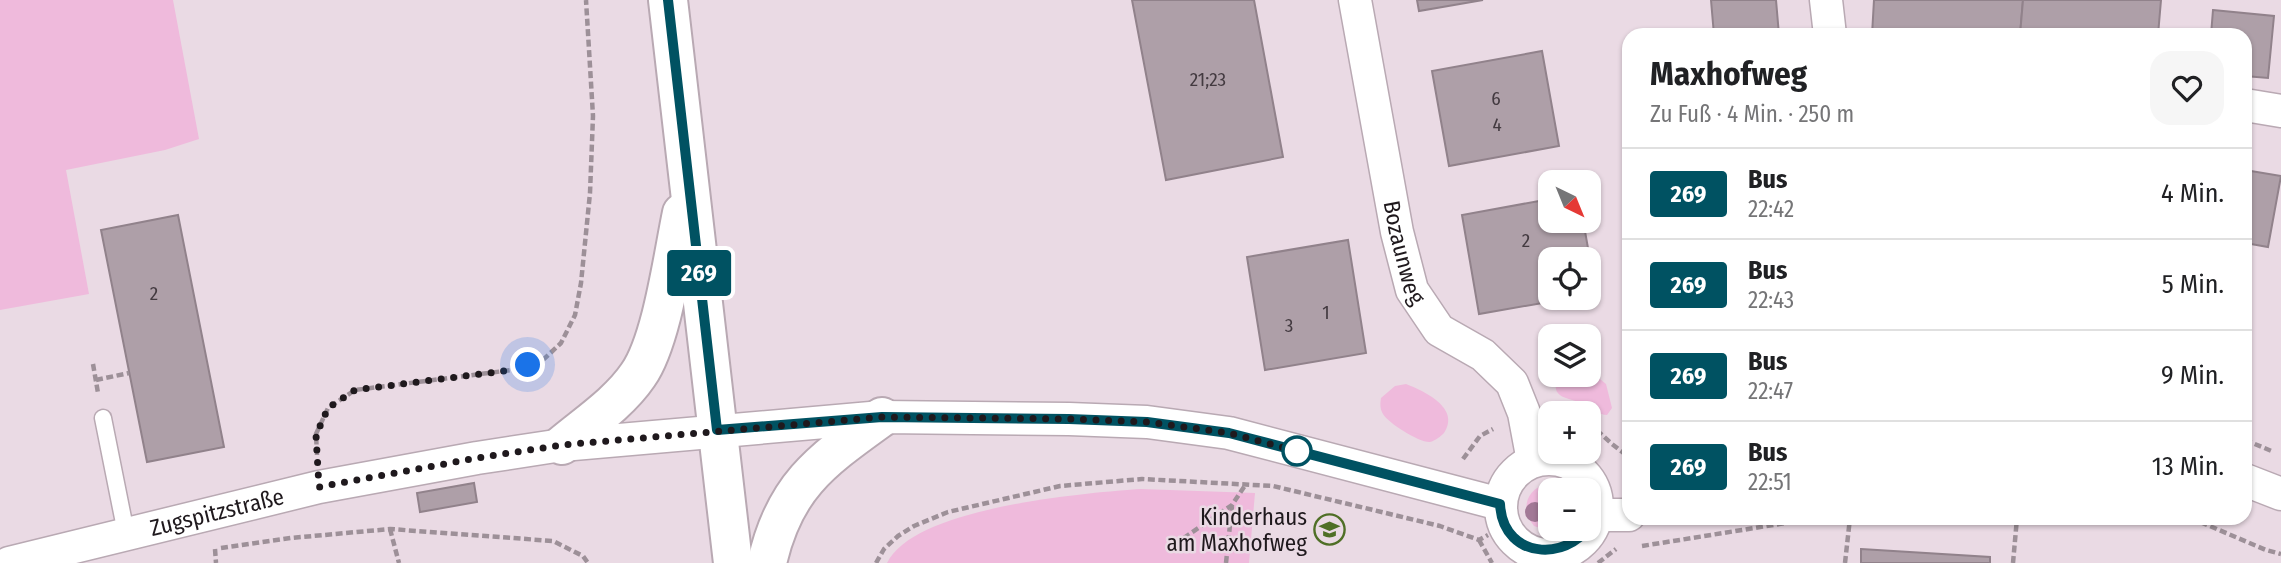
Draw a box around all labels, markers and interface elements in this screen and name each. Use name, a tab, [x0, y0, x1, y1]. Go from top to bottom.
button: heart	[2150, 51, 2224, 125]
text: Maxhofweg	[1650, 54, 1807, 94]
house number: 21;23	[1190, 68, 1226, 91]
house number: 6	[1491, 87, 1501, 110]
text: Zu Fuß · 4 Min. · 250 m	[1650, 100, 1854, 128]
house number: 4	[1492, 113, 1502, 136]
text: Bus	[1748, 164, 1787, 195]
north arrow	[1538, 170, 1601, 233]
map controls	[1538, 170, 1601, 541]
text: 4 Min.	[2161, 178, 2224, 209]
text: 269	[1671, 180, 1706, 208]
text: 22:42	[1748, 195, 1794, 223]
street label: Bozaunweg	[1378, 198, 1432, 310]
house number: 2	[1522, 229, 1530, 252]
button: locate	[1538, 247, 1601, 310]
line badge: 269	[659, 250, 739, 296]
text: Bus	[1748, 255, 1787, 286]
text: 269	[681, 259, 717, 287]
text: 5 Min.	[2162, 269, 2224, 300]
text: 269	[1671, 271, 1706, 299]
house number: 2	[150, 282, 158, 305]
text: 22:43	[1748, 286, 1794, 314]
house number: 1	[1322, 301, 1330, 324]
house number: 3	[1285, 314, 1293, 337]
button: layers	[1538, 324, 1601, 387]
text: Bus	[1748, 346, 1787, 377]
your location	[510, 347, 545, 382]
text: 9 Min.	[2161, 360, 2224, 391]
text: 269	[1671, 362, 1706, 390]
text: 22:47	[1748, 377, 1793, 405]
button: +	[1538, 401, 1601, 464]
unlabelled marker	[1282, 436, 1312, 466]
text: Bus	[1748, 437, 1787, 468]
text: 13 Min.	[2152, 451, 2224, 482]
text: 269	[1671, 453, 1706, 481]
text: 22:51	[1748, 468, 1792, 496]
button: −	[1538, 478, 1601, 541]
street label: Zugspitzstraße	[147, 482, 287, 542]
place label: Kinderhaus am Maxhofweg	[1166, 503, 1307, 557]
school or university icon: Kinderhaus am Maxhofweg	[1313, 513, 1347, 547]

